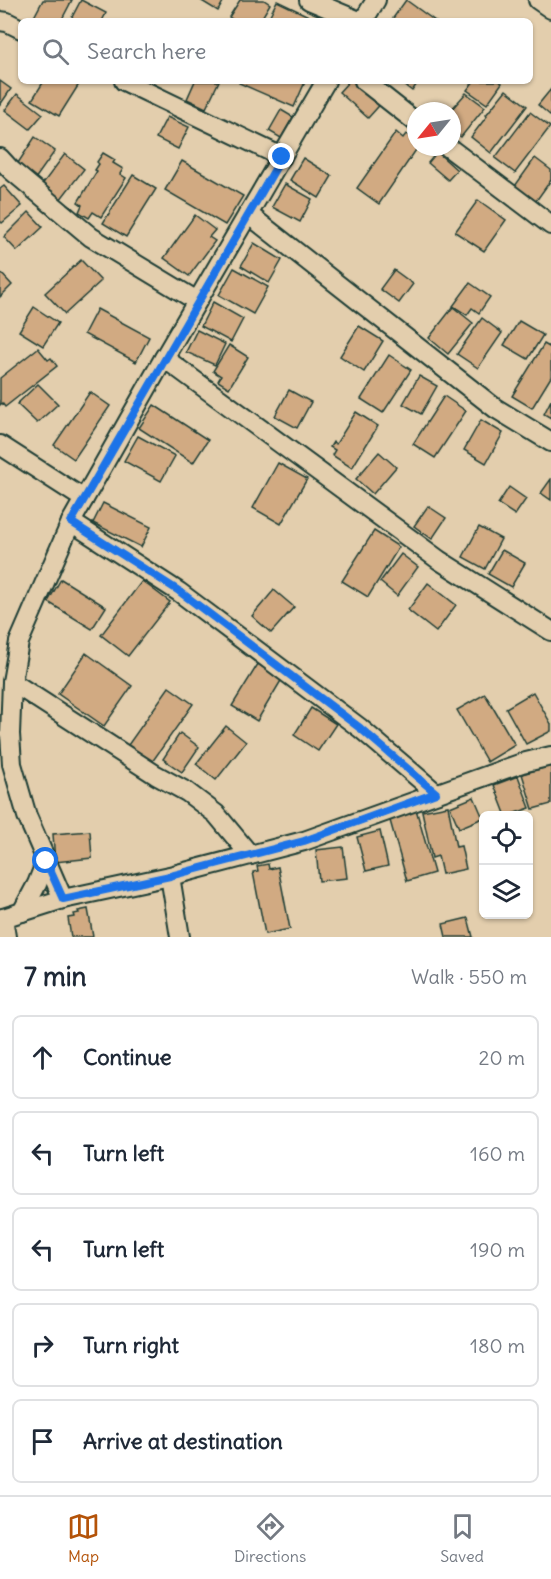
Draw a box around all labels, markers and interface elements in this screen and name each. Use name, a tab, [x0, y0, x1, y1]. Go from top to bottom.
search box	[18, 18, 533, 84]
icon: search	[39, 35, 72, 68]
text: Search here	[87, 37, 206, 65]
north arrow	[407, 102, 461, 156]
route end	[268, 143, 294, 169]
map controls	[479, 811, 533, 919]
button: locate	[479, 811, 533, 865]
route start	[32, 847, 58, 873]
button: layers	[479, 865, 533, 919]
text: 7 min	[24, 960, 87, 993]
text: Walk · 550 m	[411, 964, 527, 989]
icon: ahead	[26, 1041, 59, 1074]
text: Continue	[83, 1043, 172, 1071]
text: 20 m	[479, 1045, 525, 1070]
icon: left	[26, 1137, 59, 1170]
text: Turn left	[83, 1139, 164, 1167]
text: 160 m	[470, 1141, 525, 1166]
icon: left	[26, 1233, 59, 1266]
text: Turn left	[83, 1235, 164, 1263]
text: 190 m	[470, 1237, 525, 1262]
icon: right	[26, 1329, 59, 1362]
text: Turn right	[83, 1331, 179, 1359]
text: 180 m	[470, 1333, 525, 1358]
icon: arrive	[26, 1425, 59, 1458]
text: Arrive at destination	[83, 1427, 283, 1455]
tab: Map	[67, 1510, 100, 1566]
tab: Directions	[234, 1510, 306, 1566]
tab: Saved	[440, 1510, 484, 1566]

